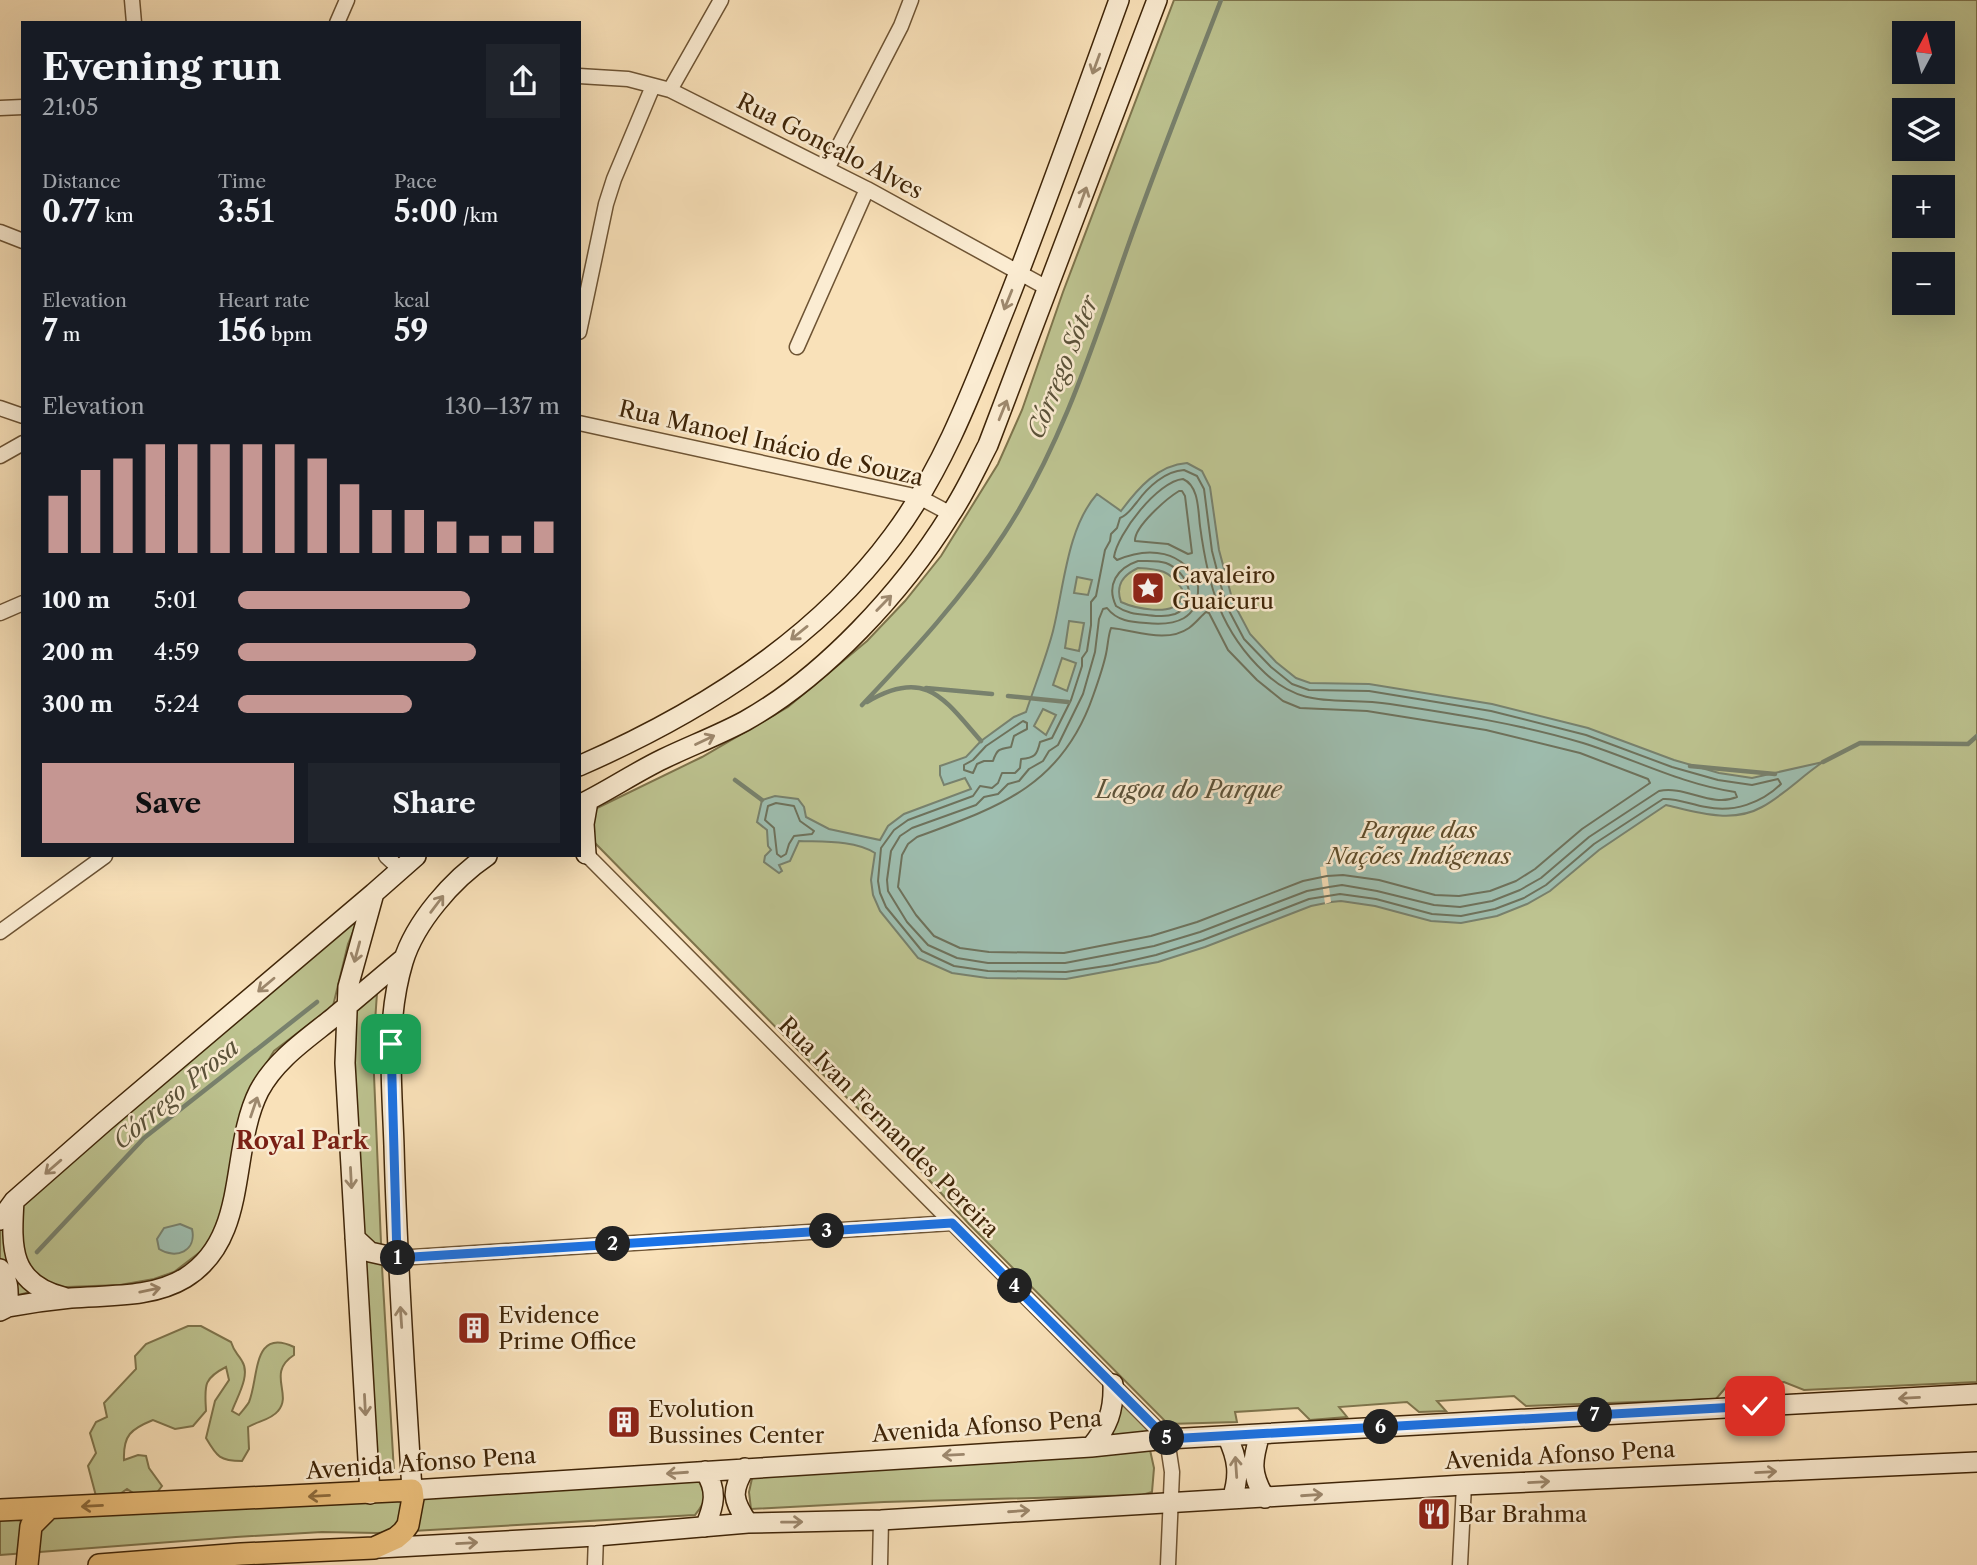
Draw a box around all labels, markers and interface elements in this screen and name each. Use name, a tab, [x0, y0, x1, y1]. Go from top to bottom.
north arrow	[1892, 21, 1955, 84]
map controls	[1892, 21, 1955, 315]
text: Evening run	[42, 43, 282, 90]
button: share	[486, 44, 560, 118]
one-way arrow	[1088, 53, 1101, 75]
street label: Rua Gonçalo Alves	[732, 87, 928, 205]
text: 21:05	[42, 93, 98, 121]
button: layers	[1892, 98, 1955, 161]
text: Distance	[42, 170, 121, 193]
text: Time	[218, 170, 266, 193]
text: Pace	[394, 170, 437, 193]
button: +	[1892, 175, 1955, 238]
one-way arrow	[1078, 187, 1090, 209]
text: 0.77	[42, 193, 100, 230]
text: 3:51	[218, 193, 274, 230]
text: 5:00	[394, 193, 458, 230]
text: km	[100, 204, 134, 227]
text: /km	[458, 204, 498, 227]
button: −	[1892, 252, 1955, 315]
text: Elevation	[42, 289, 127, 312]
text: Heart rate	[218, 289, 310, 312]
text: kcal	[394, 289, 430, 312]
one-way arrow	[1001, 289, 1014, 311]
water label: Córrego Sóter	[1021, 290, 1105, 442]
text: 7	[42, 312, 58, 349]
text: 156	[218, 312, 266, 349]
text: 59	[394, 312, 428, 349]
text: m	[58, 323, 80, 346]
text: bpm	[266, 323, 312, 346]
text: Elevation	[42, 392, 145, 420]
text: 130–137 m	[445, 392, 560, 420]
street label: Rua Manoel Inácio de Souza	[616, 394, 927, 492]
one-way arrow	[997, 400, 1010, 422]
place label: Cavaleiro Guaicuru	[1172, 561, 1275, 615]
place icon: Cavaleiro Guaicuru	[1129, 569, 1167, 607]
text: 100 m	[42, 586, 110, 614]
text: 5:01	[154, 586, 197, 614]
one-way arrow	[876, 595, 893, 612]
one-way arrow	[790, 626, 808, 641]
text: 200 m	[42, 638, 114, 666]
text: 4:59	[154, 638, 200, 666]
text: 300 m	[42, 690, 113, 718]
text: 5:24	[154, 690, 199, 718]
one-way arrow	[694, 732, 715, 746]
button: Save	[42, 763, 294, 843]
button: Share	[308, 763, 560, 843]
water label: Lagoa do Parque	[1094, 775, 1283, 804]
park label: Parque das Nações Indígenas	[1325, 816, 1512, 870]
one-way arrow	[429, 895, 444, 914]
one-way arrow	[350, 940, 363, 963]
one-way arrow	[257, 977, 275, 993]
street label: Rua Ivan Fernandes Pereira	[773, 1011, 1006, 1244]
pin	[361, 1014, 421, 1074]
icon: arrive	[372, 1025, 410, 1063]
water label: Córrego Prosa	[107, 1032, 245, 1155]
one-way arrow	[249, 1096, 261, 1118]
district label: Royal Park	[235, 1126, 370, 1155]
one-way arrow	[44, 1159, 62, 1175]
one-way arrow	[345, 1166, 358, 1189]
pin: 3	[810, 1214, 844, 1248]
text: 3	[821, 1219, 832, 1242]
pin: 2	[596, 1226, 630, 1262]
text: 2	[607, 1232, 618, 1255]
pin: 1	[380, 1240, 416, 1276]
text: 1	[393, 1246, 402, 1269]
pin: 4	[998, 1268, 1032, 1304]
text: 4	[1009, 1274, 1020, 1297]
one-way arrow	[138, 1283, 161, 1297]
place label: Evidence Prime Office	[498, 1301, 637, 1355]
one-way arrow	[394, 1306, 407, 1329]
building icon: Evidence Prime Office	[455, 1309, 493, 1347]
pin	[1725, 1376, 1785, 1436]
icon: check	[1736, 1387, 1774, 1425]
one-way arrow	[1898, 1391, 1921, 1404]
one-way arrow	[358, 1393, 371, 1416]
place label: Evolution Bussines Center	[648, 1395, 825, 1449]
pin: 7	[1578, 1398, 1612, 1432]
building icon: Evolution Bussines Center	[605, 1403, 643, 1441]
text: 7	[1590, 1403, 1599, 1426]
street label: Avenida Afonso Pena	[870, 1404, 1104, 1448]
pin: 6	[1364, 1410, 1398, 1444]
text: 6	[1375, 1415, 1386, 1438]
pin: 5	[1150, 1420, 1184, 1456]
text: 5	[1161, 1426, 1172, 1449]
street label: Avenida Afonso Pena	[1443, 1435, 1677, 1475]
street label: Avenida Afonso Pena	[304, 1441, 538, 1485]
one-way arrow	[942, 1449, 964, 1462]
one-way arrow	[1230, 1456, 1243, 1479]
one-way arrow	[1755, 1465, 1778, 1478]
one-way arrow	[666, 1466, 689, 1479]
one-way arrow	[1527, 1475, 1550, 1488]
one-way arrow	[1300, 1488, 1323, 1501]
one-way arrow	[308, 1489, 331, 1502]
restaurant icon: Bar Brahma	[1415, 1495, 1453, 1533]
one-way arrow	[81, 1499, 104, 1512]
place label: Bar Brahma	[1458, 1500, 1588, 1528]
one-way arrow	[1007, 1505, 1030, 1518]
one-way arrow	[780, 1515, 803, 1529]
one-way arrow	[455, 1536, 478, 1549]

